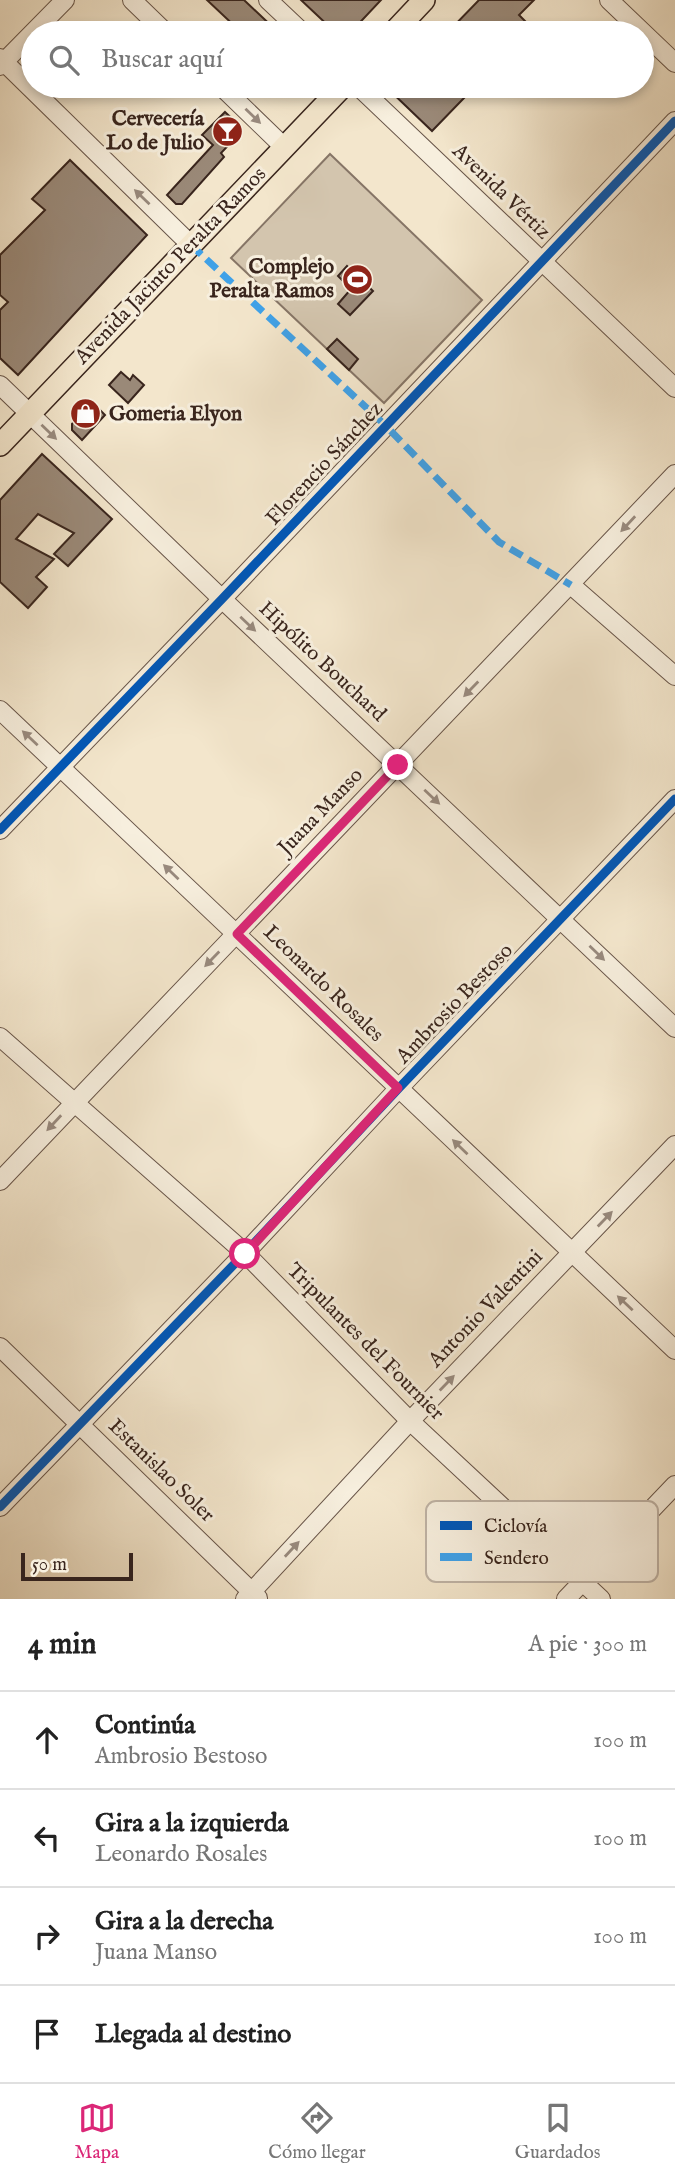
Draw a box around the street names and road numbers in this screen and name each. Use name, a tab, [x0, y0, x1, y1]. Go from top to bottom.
street label: Avenida Vértiz	[445, 138, 556, 246]
street label: Avenida Jacinto Peralta Ramos	[69, 161, 273, 371]
street label: Florencio Sánchez	[261, 396, 390, 532]
street label: Hipólito Bouchard	[253, 596, 392, 729]
street label: Juana Manso	[271, 763, 369, 863]
street label: Leonardo Rosales	[257, 920, 389, 1048]
street label: Ambrosio Bestoso	[390, 938, 519, 1071]
street label: Antonio Valentini	[422, 1244, 549, 1374]
street label: Tripulantes del Fournier	[280, 1257, 450, 1427]
street label: Estanislao Soler	[102, 1413, 220, 1529]

